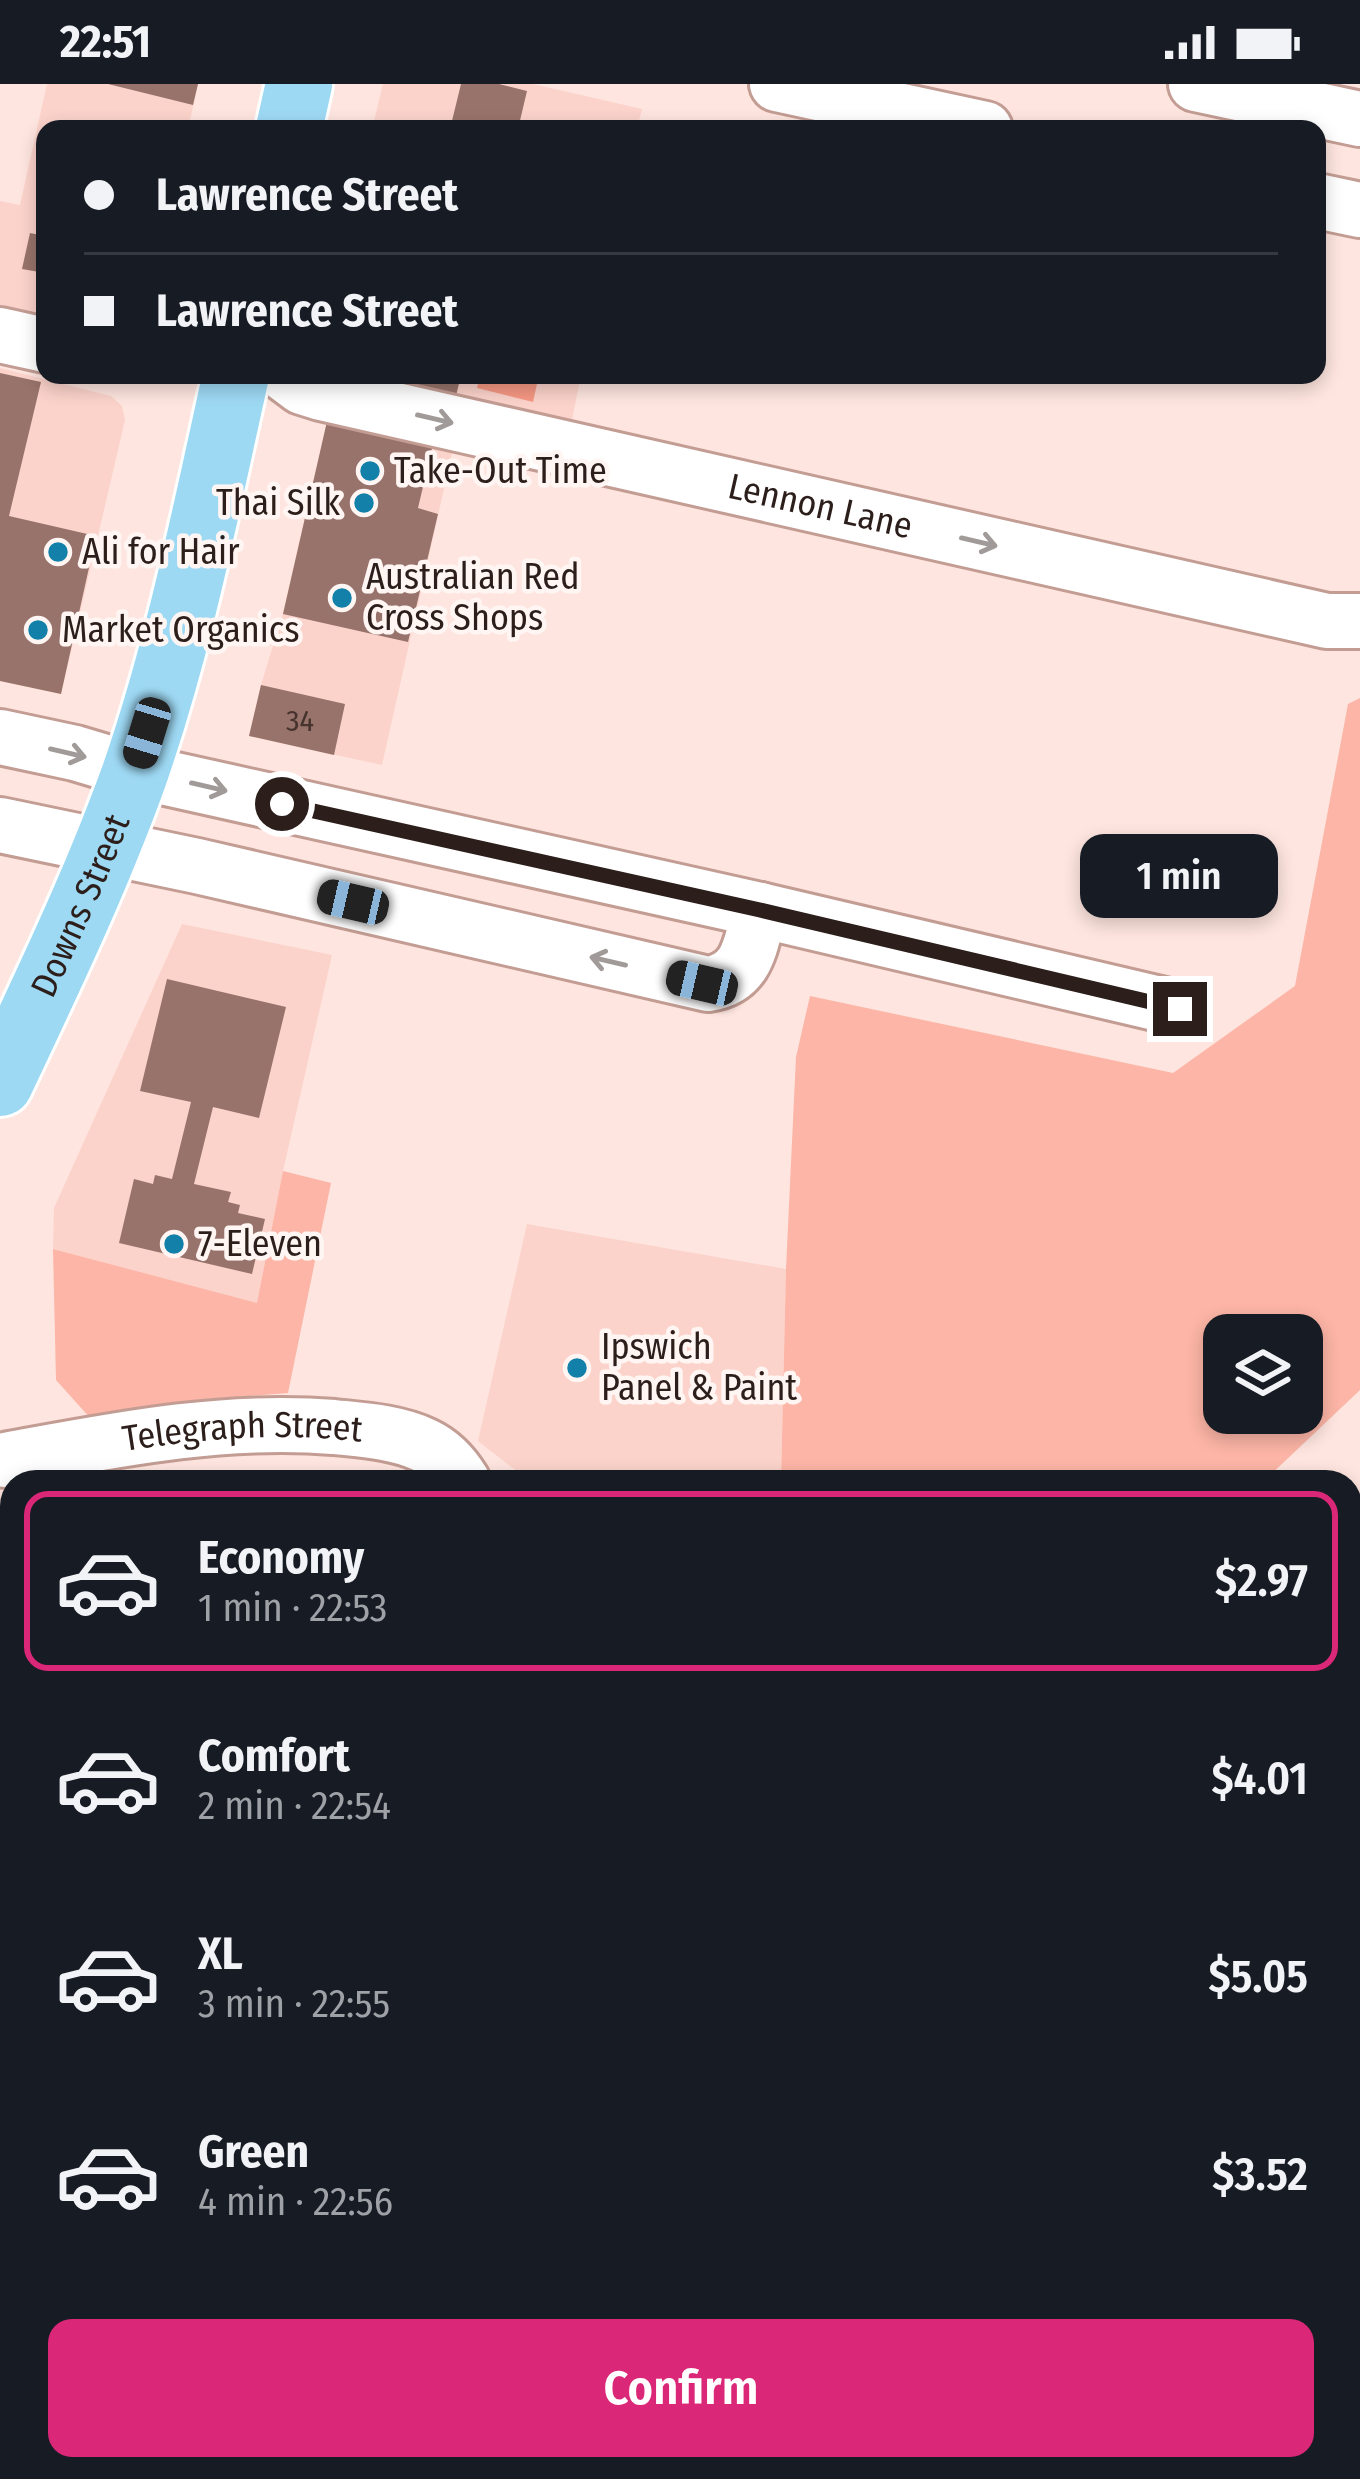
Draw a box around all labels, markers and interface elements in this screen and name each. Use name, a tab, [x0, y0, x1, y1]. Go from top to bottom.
text: 22:51	[60, 15, 151, 69]
text: Lawrence Street	[156, 168, 458, 222]
text: Lawrence Street	[156, 284, 458, 338]
one-way arrow	[415, 408, 453, 431]
place label: Take-Out Time	[394, 449, 607, 493]
marker: Take-Out Time	[357, 458, 383, 484]
street label: Lennon Lane	[724, 464, 917, 548]
place label: Thai Silk	[216, 481, 340, 525]
marker: Thai Silk	[351, 490, 377, 516]
place label: Ali for Hair	[82, 530, 240, 574]
one-way arrow	[959, 532, 997, 555]
marker: Ali for Hair	[45, 539, 71, 565]
place label: Australian Red Cross Shops	[366, 555, 579, 640]
marker: Australian Red Cross Shops	[329, 585, 355, 611]
place label: Market Organics	[62, 608, 300, 652]
marker: Market Organics	[25, 617, 51, 643]
car	[119, 693, 175, 773]
house number: 34	[286, 703, 314, 739]
one-way arrow	[48, 742, 86, 765]
one-way arrow	[189, 777, 227, 800]
route start	[255, 777, 309, 831]
street label: Downs Street	[22, 808, 140, 1004]
callout: 1 min	[1081, 835, 1279, 919]
text: 1 min	[1137, 853, 1221, 899]
car	[314, 876, 392, 928]
one-way arrow	[589, 949, 627, 972]
car	[663, 957, 741, 1009]
route end	[1153, 982, 1207, 1036]
place label: 7-Eleven	[198, 1222, 322, 1266]
marker: 7-Eleven	[161, 1231, 187, 1257]
map controls	[1203, 1314, 1323, 1434]
button: layers	[1203, 1314, 1323, 1434]
place label: Ipswich Panel & Paint	[601, 1325, 797, 1410]
marker: Ipswich Panel & Paint	[564, 1355, 590, 1381]
street label: Telegraph Street	[119, 1403, 365, 1461]
icon: car	[54, 1527, 162, 1635]
text: Economy	[198, 1531, 364, 1585]
text: $2.97	[1215, 1554, 1308, 1608]
text: 1 min · 22:53	[198, 1585, 387, 1631]
icon: car	[54, 1725, 162, 1833]
text: Comfort	[198, 1729, 350, 1783]
text: $4.01	[1211, 1752, 1308, 1806]
text: 2 min · 22:54	[198, 1783, 391, 1829]
icon: car	[54, 1923, 162, 2031]
text: XL	[198, 1927, 243, 1981]
text: $5.05	[1208, 1950, 1308, 2004]
text: 3 min · 22:55	[198, 1981, 390, 2027]
icon: car	[54, 2121, 162, 2229]
text: Green	[198, 2125, 309, 2179]
text: $3.52	[1212, 2148, 1308, 2202]
text: 4 min · 22:56	[198, 2179, 393, 2225]
button: Confirm	[48, 2319, 1314, 2457]

